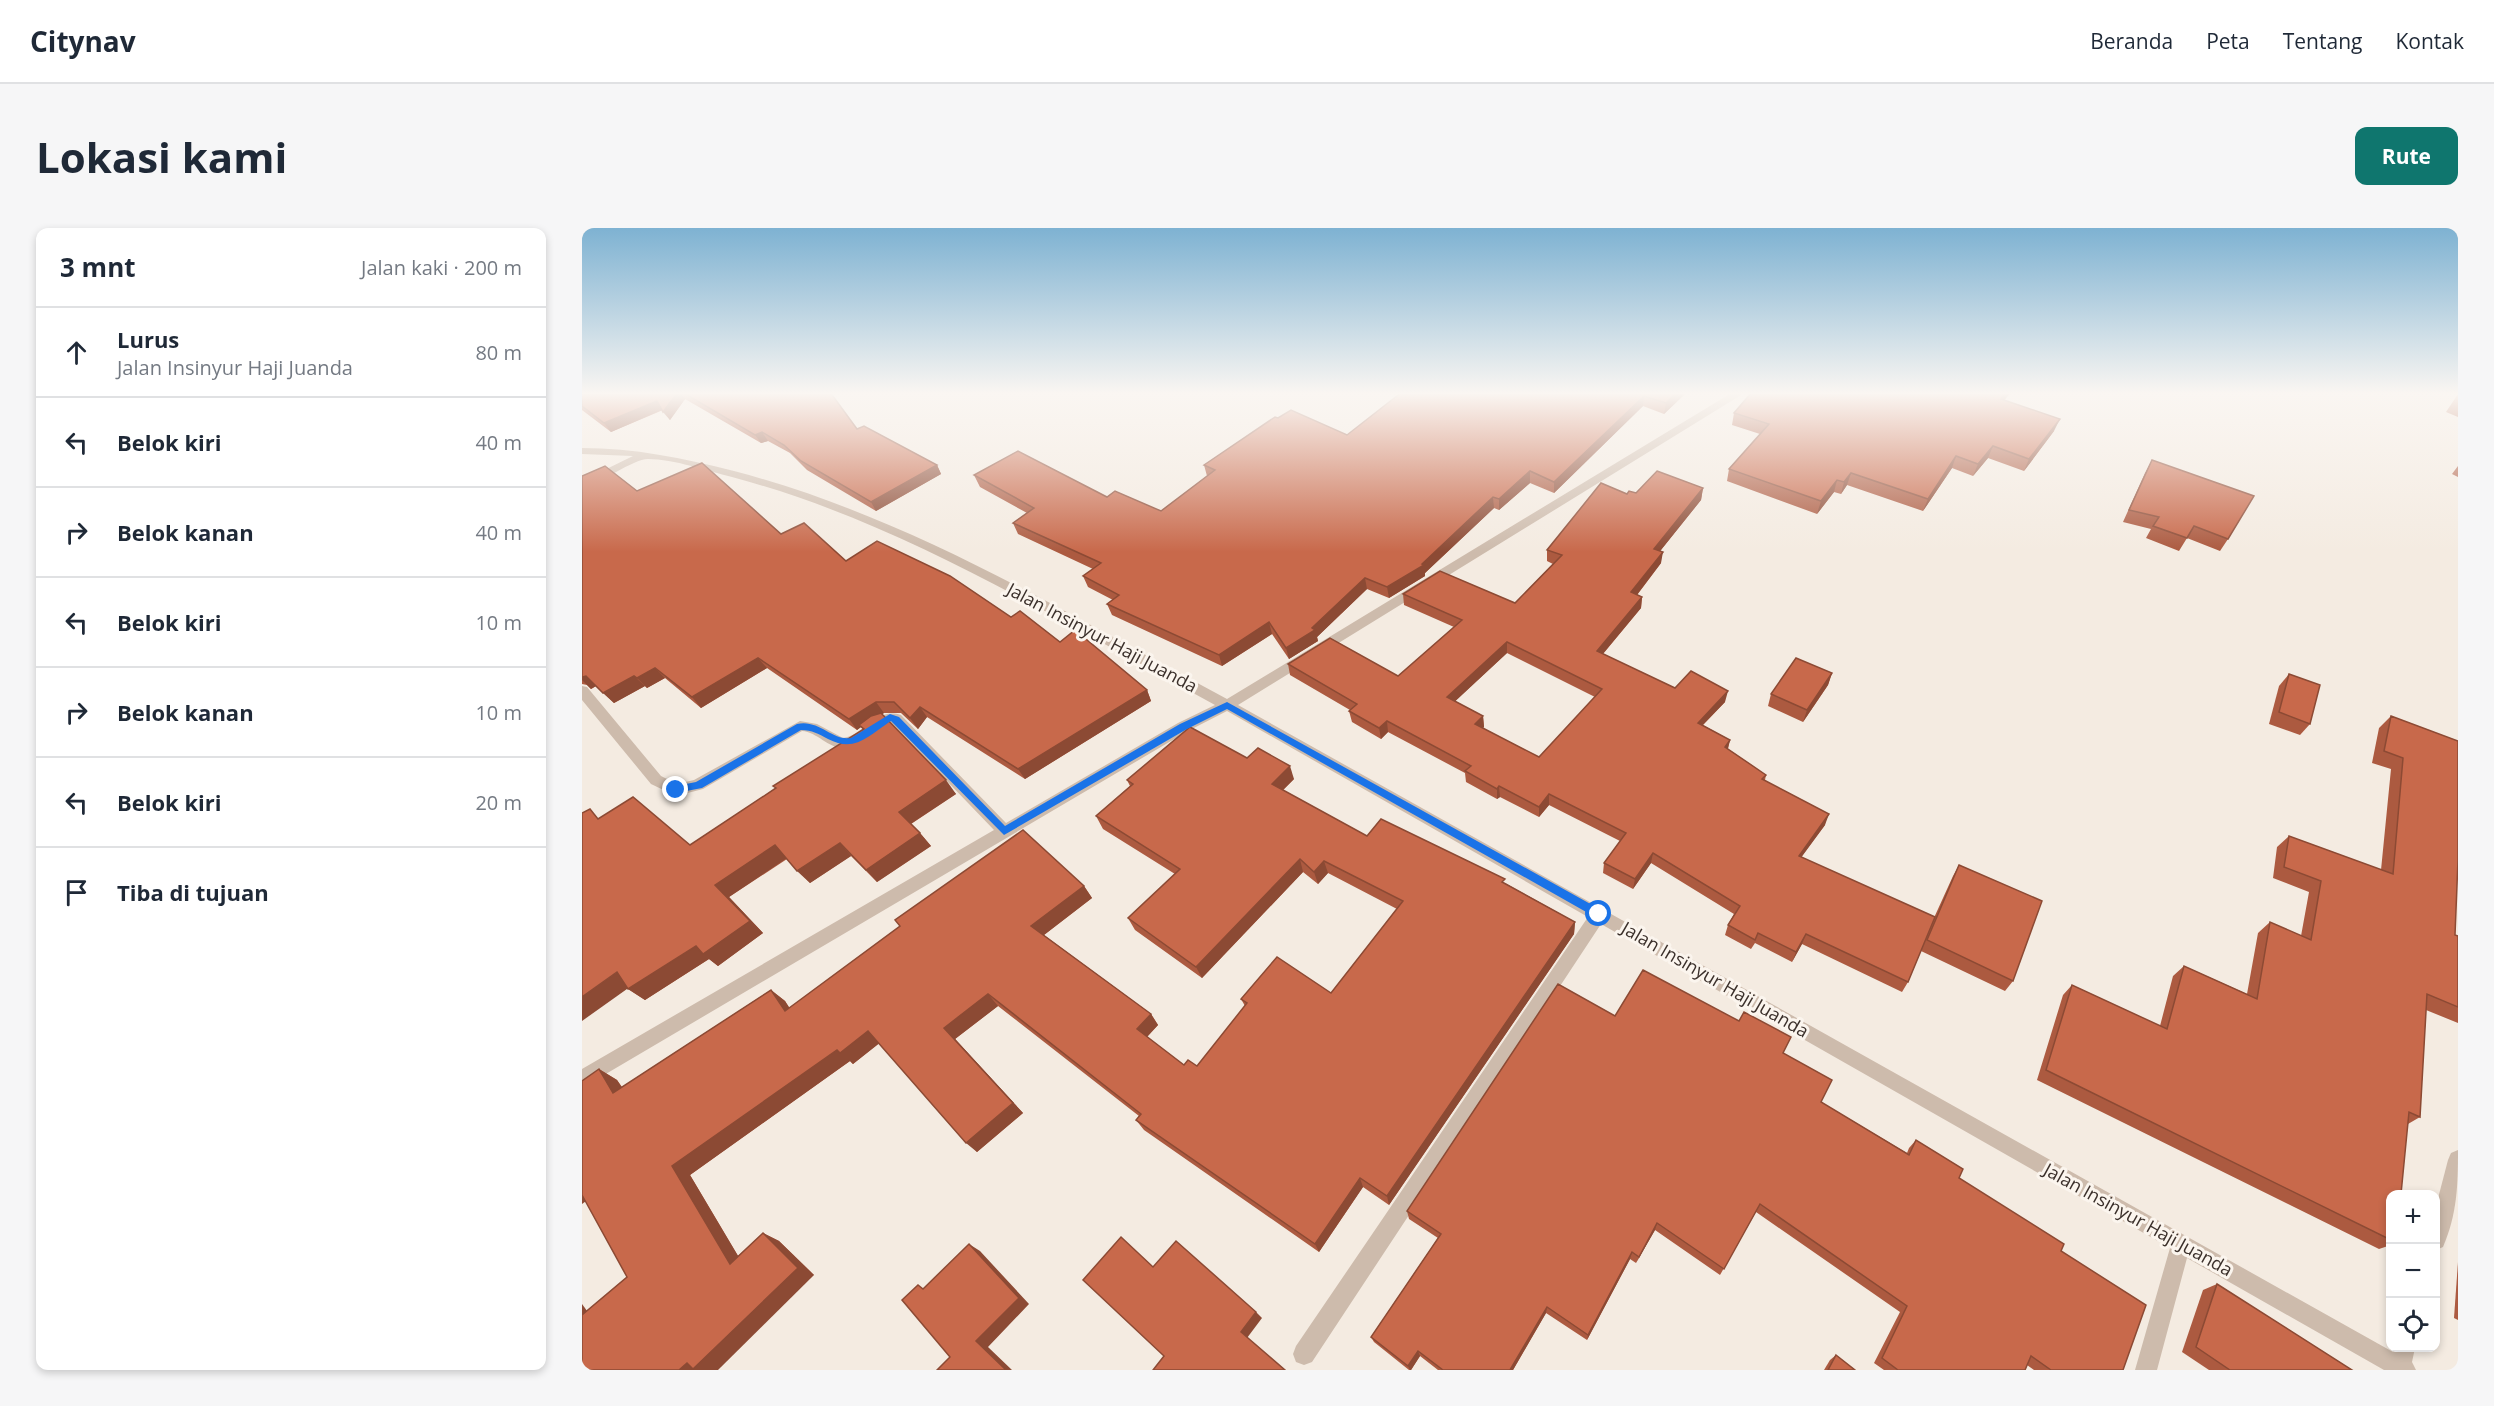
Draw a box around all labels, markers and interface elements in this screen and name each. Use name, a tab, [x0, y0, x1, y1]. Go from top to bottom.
text: Citynav	[30, 22, 136, 60]
text: Beranda	[2090, 27, 2173, 55]
text: Peta	[2206, 27, 2250, 55]
text: Tentang	[2283, 27, 2362, 55]
text: Kontak	[2395, 27, 2464, 55]
button: Rute	[2355, 127, 2458, 185]
text: Lokasi kami	[36, 128, 287, 185]
text: 3 mnt	[60, 249, 136, 285]
text: Jalan kaki · 200 m	[361, 254, 522, 281]
text: Lurus	[117, 324, 179, 354]
icon: ahead	[60, 336, 93, 369]
text: 80 m	[475, 339, 522, 366]
text: Jalan Insinyur Haji Juanda	[117, 354, 353, 381]
icon: left	[60, 426, 93, 459]
text: Belok kiri	[117, 427, 222, 457]
text: 40 m	[475, 429, 522, 456]
icon: right	[60, 516, 93, 549]
text: Belok kanan	[117, 517, 254, 547]
text: 40 m	[475, 519, 522, 546]
street label: Jalan Insinyur Haji Juanda	[1001, 576, 1202, 698]
icon: left	[60, 606, 93, 639]
text: Belok kiri	[117, 607, 222, 637]
text: 10 m	[475, 609, 522, 636]
icon: right	[60, 696, 93, 729]
text: Belok kanan	[117, 697, 254, 727]
text: 10 m	[475, 699, 522, 726]
route end	[662, 776, 688, 802]
icon: left	[60, 786, 93, 819]
text: Belok kiri	[117, 787, 222, 817]
text: 20 m	[475, 789, 522, 816]
icon: arrive	[60, 876, 93, 909]
text: Tiba di tujuan	[117, 877, 269, 907]
route start	[1585, 900, 1611, 926]
street label: Jalan Insinyur Haji Juanda	[1616, 915, 1813, 1043]
street label: Jalan Insinyur Haji Juanda	[2038, 1156, 2237, 1281]
map controls	[2386, 1190, 2440, 1352]
button: +	[2386, 1190, 2440, 1244]
button: −	[2386, 1244, 2440, 1298]
button: locate	[2386, 1298, 2440, 1352]

